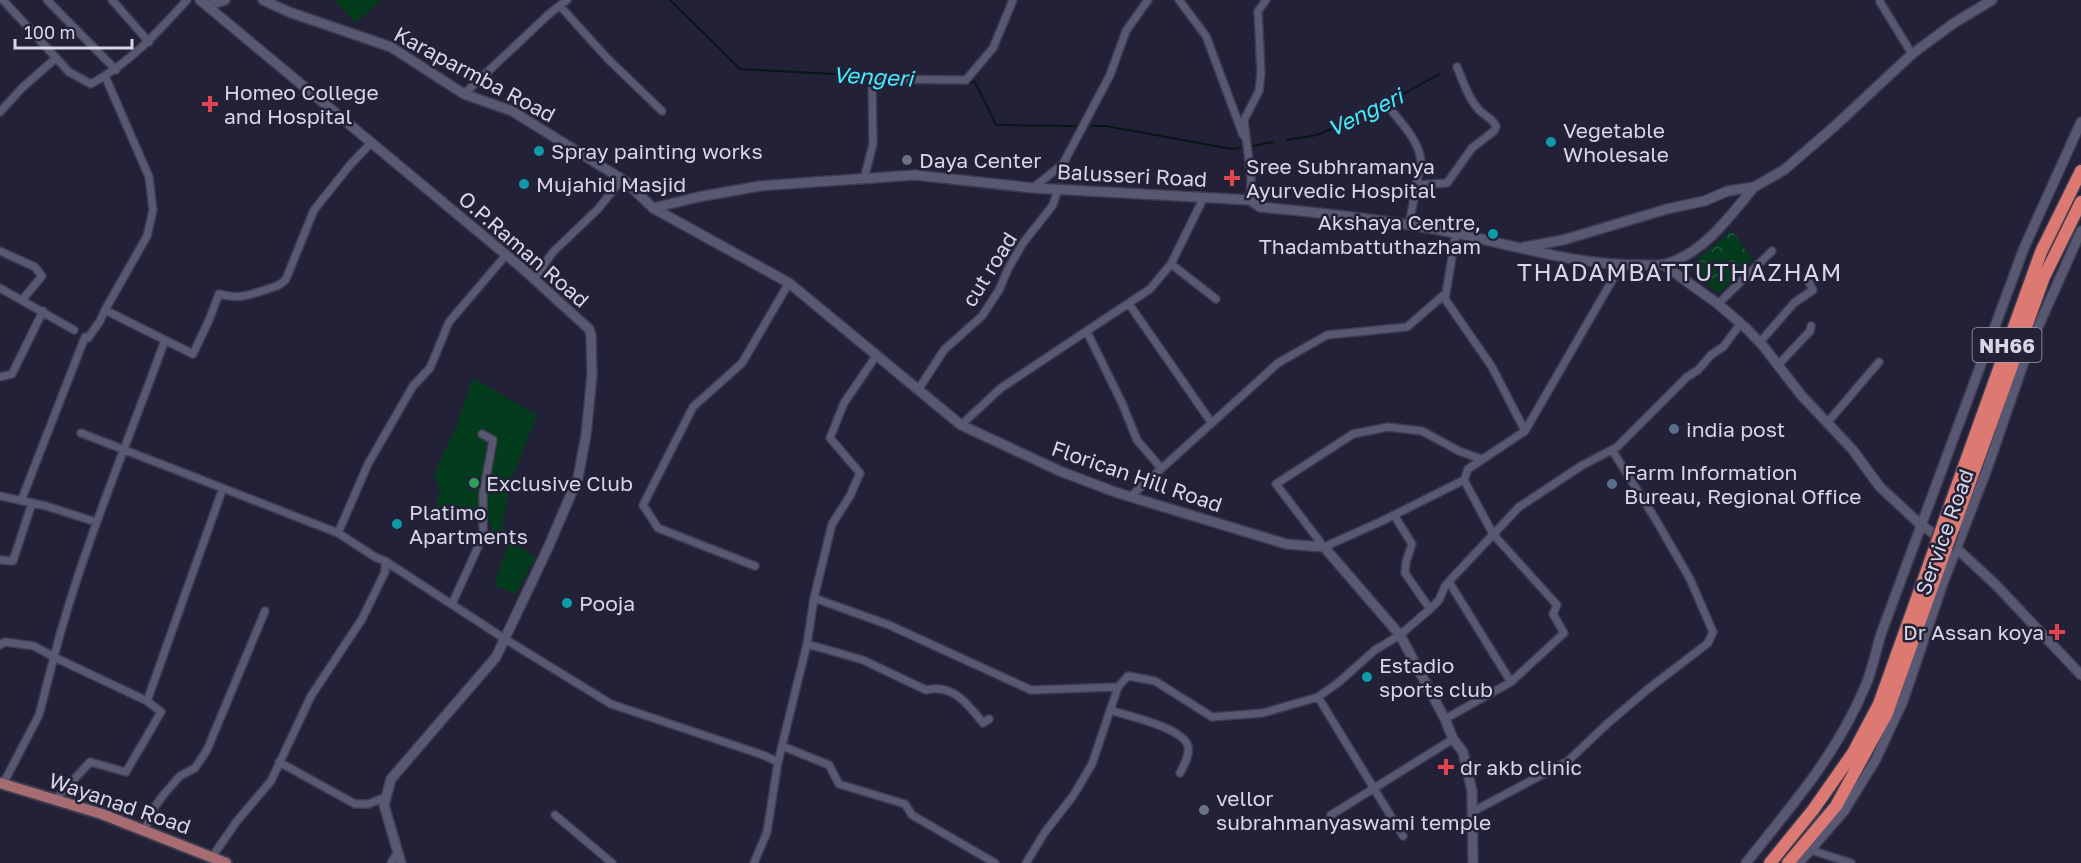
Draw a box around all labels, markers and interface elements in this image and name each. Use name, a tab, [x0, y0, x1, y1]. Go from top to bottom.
scale bar	[15, 12, 132, 50]
street label: Karaparmba Road	[390, 20, 560, 128]
text: 100 m	[24, 21, 75, 43]
water label: Vengeri	[832, 60, 917, 92]
place label: Homeo College and Hospital	[224, 79, 379, 129]
water label: Vengeri	[1323, 81, 1410, 142]
marker: Homeo College and Hospital	[201, 95, 219, 113]
place label: Vegetable Wholesale	[1563, 117, 1669, 167]
marker: Vegetable Wholesale	[1544, 135, 1558, 149]
place label: Spray painting works	[551, 138, 763, 164]
marker: Spray painting works	[532, 144, 546, 158]
place label: Daya Center	[919, 147, 1041, 173]
marker: Daya Center	[900, 153, 914, 167]
place label: Sree Subhramanya Ayurvedic Hospital	[1246, 153, 1436, 203]
street label: Balusseri Road	[1056, 158, 1208, 192]
marker: Sree Subhramanya Ayurvedic Hospital	[1223, 169, 1241, 187]
place label: Mujahid Masjid	[536, 171, 686, 197]
marker: Mujahid Masjid	[517, 177, 531, 191]
street label: O.P.Raman Road	[453, 185, 595, 313]
place label: Akshaya Centre, Thadambattuthazham	[1259, 209, 1481, 259]
street label: cut road	[956, 227, 1022, 311]
marker: Akshaya Centre, Thadambattuthazham	[1486, 227, 1500, 241]
district label: THADAMBATTUTHAZHAM	[1517, 257, 1843, 286]
road number: NH66	[1972, 328, 2042, 362]
place label: india post	[1686, 416, 1785, 442]
marker: india post	[1667, 422, 1681, 436]
street label: Florican Hill Road	[1048, 435, 1226, 517]
place label: Farm Information Bureau, Regional Office	[1624, 459, 1862, 509]
street label: Service Road	[1909, 465, 1979, 599]
place label: Exclusive Club	[486, 470, 633, 496]
marker: Exclusive Club	[467, 476, 481, 490]
marker: Farm Information Bureau, Regional Office	[1605, 477, 1619, 491]
place label: Platimo Apartments	[409, 499, 528, 549]
marker: Platimo Apartments	[390, 517, 404, 531]
place label: Pooja	[579, 590, 635, 616]
marker: Pooja	[560, 596, 574, 610]
place label: Dr Assan koya	[1903, 619, 2044, 645]
marker: Dr Assan koya	[2048, 623, 2066, 641]
place label: Estadio sports club	[1379, 652, 1493, 702]
marker: Estadio sports club	[1360, 670, 1374, 684]
place label: dr akb clinic	[1460, 754, 1582, 780]
marker: dr akb clinic	[1437, 758, 1455, 776]
street label: Wayanad Road	[46, 767, 194, 839]
place label: vellor subrahmanyaswami temple	[1216, 785, 1491, 835]
marker: vellor subrahmanyaswami temple	[1197, 803, 1211, 817]

